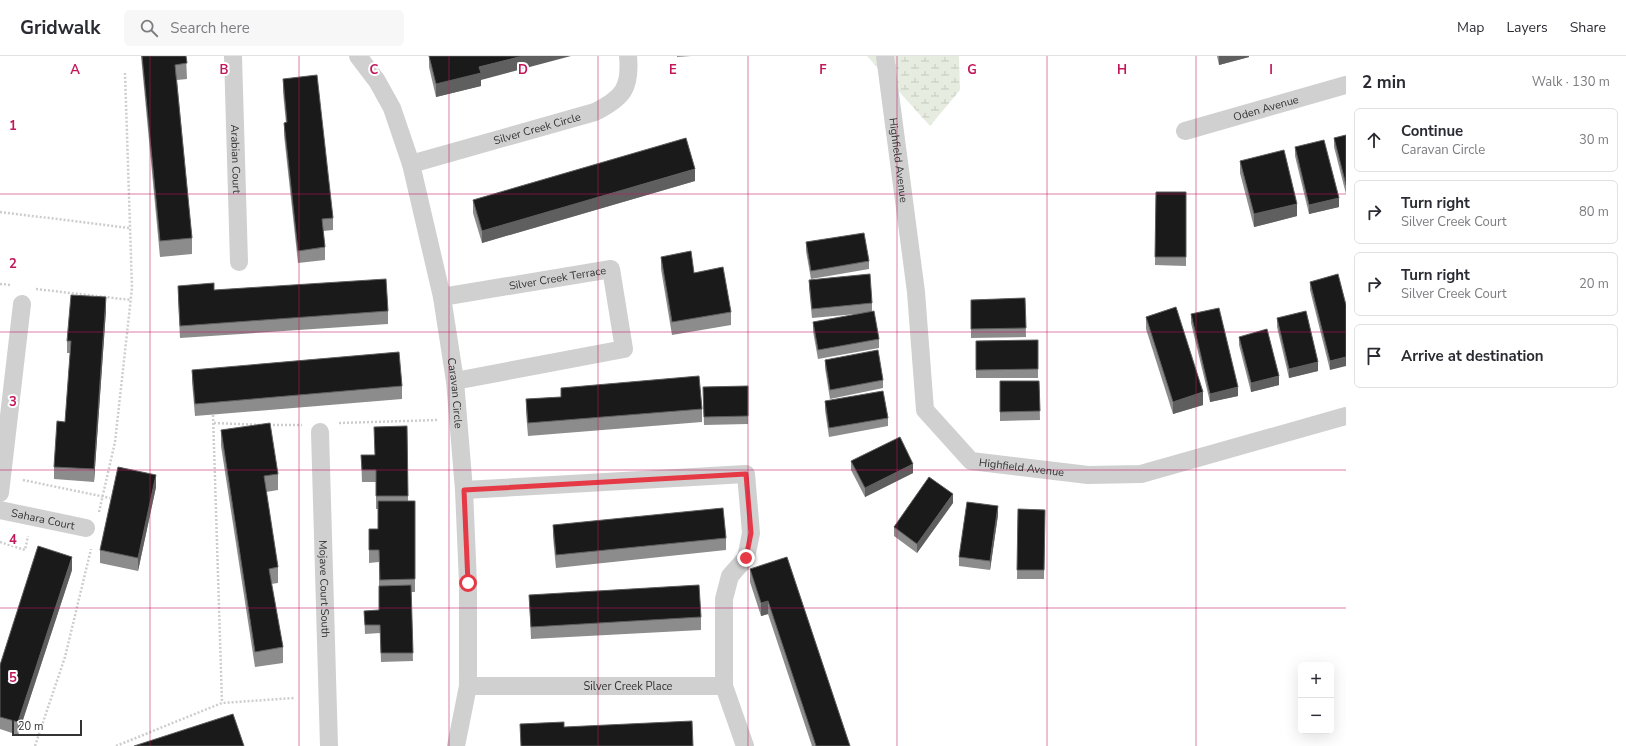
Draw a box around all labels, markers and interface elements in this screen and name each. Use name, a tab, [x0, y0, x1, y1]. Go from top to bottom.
search box	[124, 10, 404, 46]
text: Gridwalk	[20, 15, 100, 41]
icon: search	[138, 17, 160, 39]
text: Search here	[170, 18, 250, 38]
text: Map	[1457, 18, 1484, 37]
text: Layers	[1506, 18, 1548, 37]
text: Share	[1570, 18, 1606, 37]
text: A	[70, 61, 80, 79]
text: B	[220, 61, 229, 79]
text: C	[370, 61, 379, 79]
text: D	[518, 61, 528, 79]
text: E	[669, 61, 677, 79]
text: F	[819, 61, 827, 79]
text: G	[967, 61, 977, 79]
text: H	[1117, 61, 1127, 79]
text: I	[1269, 61, 1273, 79]
text: 2 min	[1362, 71, 1406, 94]
text: Walk · 130 m	[1532, 73, 1610, 91]
street label: Oden Avenue	[1232, 92, 1300, 125]
street label: Silver Creek Circle	[492, 109, 583, 148]
text: 1	[9, 117, 17, 135]
street label: Highfield Avenue	[885, 117, 911, 204]
text: Continue	[1401, 121, 1463, 141]
street label: Arabian Court	[227, 124, 244, 194]
icon: ahead	[1363, 129, 1385, 151]
text: 30 m	[1579, 131, 1609, 149]
text: Caravan Circle	[1401, 141, 1485, 159]
text: Turn right	[1401, 193, 1470, 213]
icon: right	[1363, 201, 1385, 223]
text: 80 m	[1579, 203, 1609, 221]
text: Silver Creek Court	[1401, 213, 1507, 231]
text: 2	[9, 255, 17, 273]
street label: Silver Creek Terrace	[508, 263, 607, 294]
text: Turn right	[1401, 265, 1470, 285]
icon: right	[1363, 273, 1385, 295]
text: 20 m	[1579, 275, 1609, 293]
text: Silver Creek Court	[1401, 285, 1507, 303]
icon: arrive	[1363, 345, 1385, 367]
text: Arrive at destination	[1401, 346, 1544, 366]
street label: Caravan Circle	[443, 357, 466, 429]
text: 3	[9, 393, 17, 411]
street label: Highfield Avenue	[978, 455, 1065, 480]
street label: Sahara Court	[10, 506, 76, 533]
text: 4	[9, 531, 17, 549]
street label: Mojave Court South	[315, 540, 333, 638]
route end	[737, 549, 755, 567]
route start	[459, 574, 477, 592]
map controls	[1298, 662, 1334, 734]
button: +	[1298, 662, 1334, 698]
text: 5	[9, 669, 17, 687]
street label: Silver Creek Place	[584, 679, 673, 694]
button: −	[1298, 698, 1334, 734]
scale bar	[12, 718, 82, 737]
text: 20 m	[18, 719, 43, 734]

